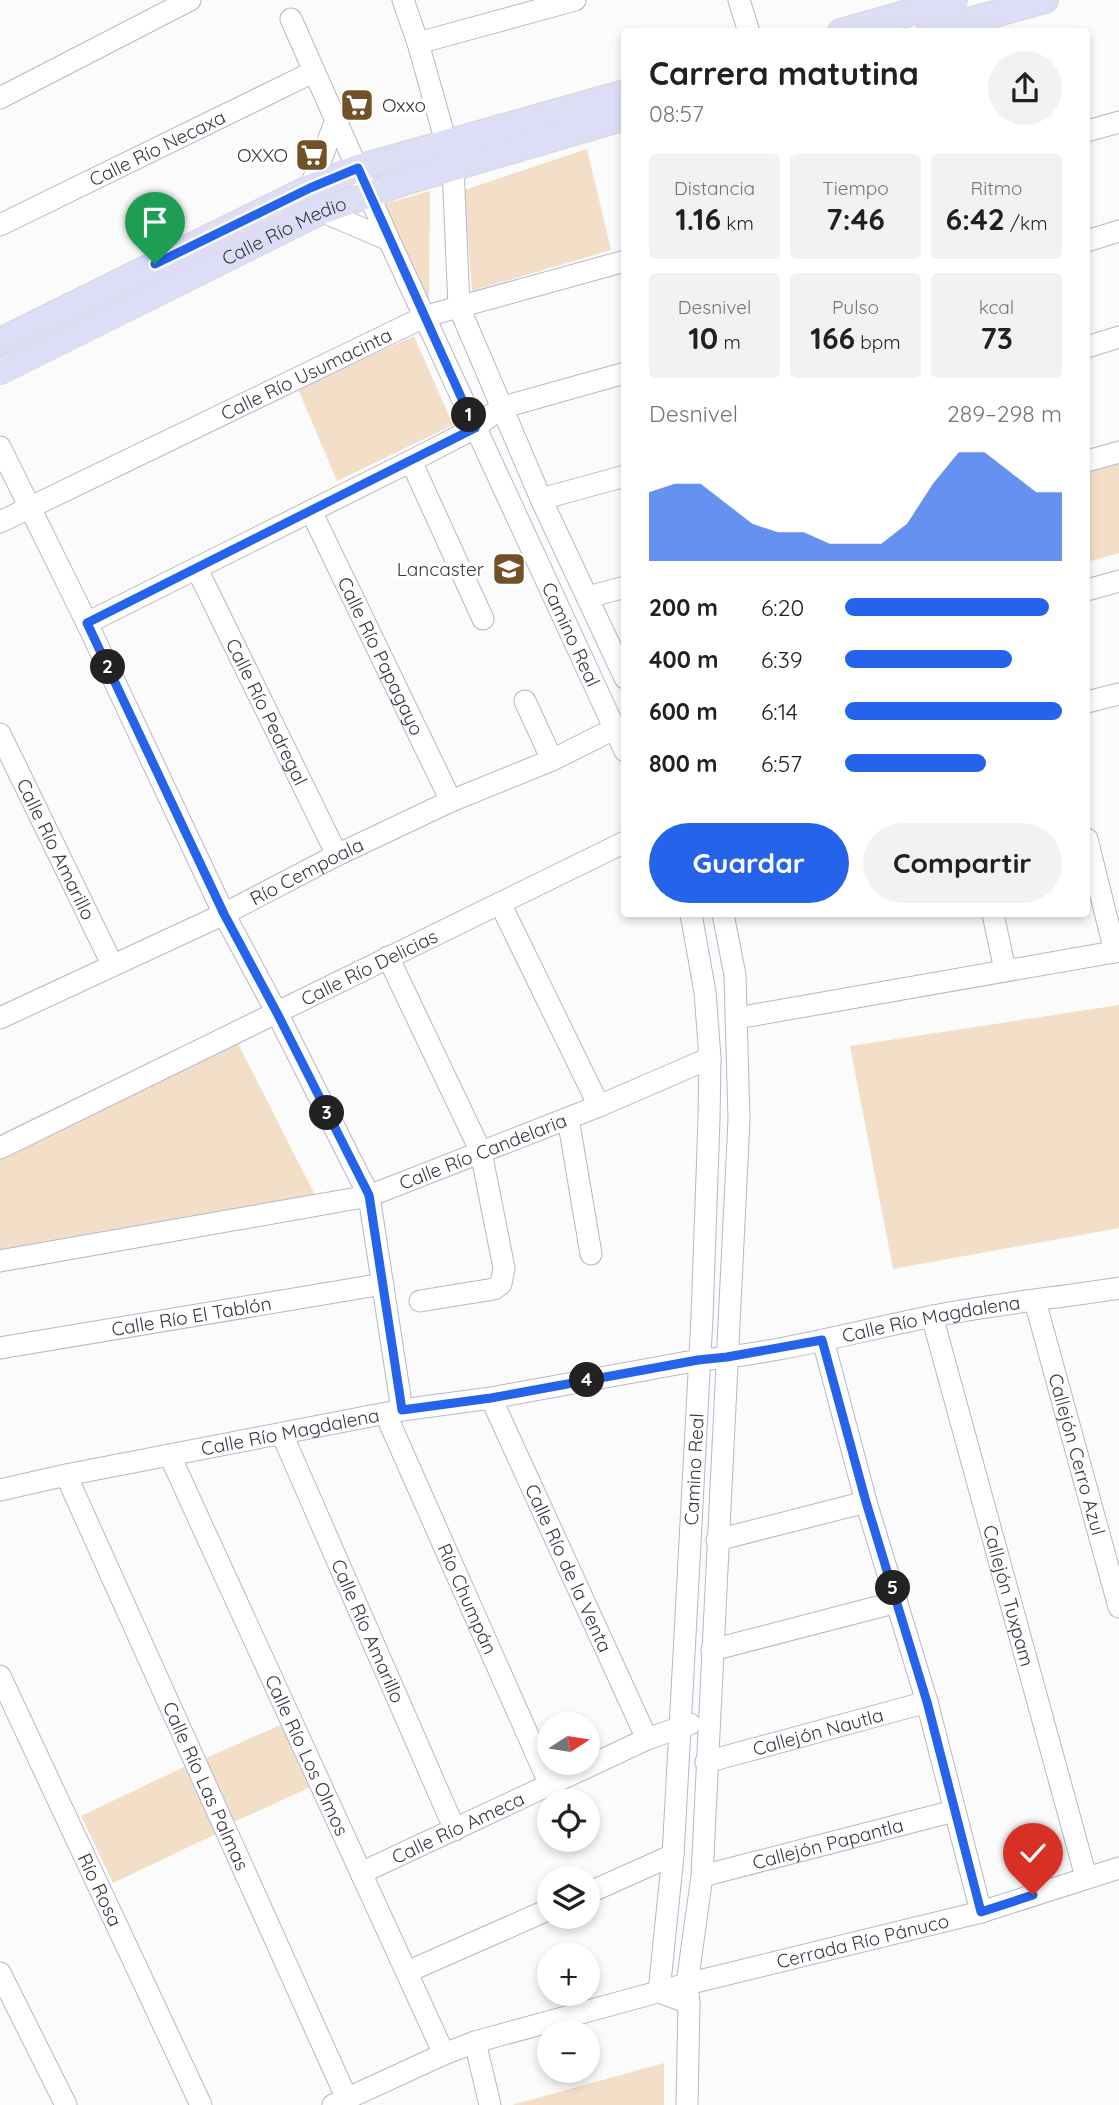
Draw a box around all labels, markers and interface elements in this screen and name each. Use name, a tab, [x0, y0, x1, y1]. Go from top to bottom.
button: share	[988, 51, 1062, 125]
text: Carrera matutina	[649, 53, 919, 93]
supermarket icon: Oxxo	[338, 86, 376, 124]
place label: Oxxo	[382, 93, 426, 117]
text: 08:57	[649, 99, 704, 128]
street label: Calle Río Necaxa	[85, 105, 229, 192]
supermarket icon: OXXO	[293, 136, 331, 174]
place label: OXXO	[237, 143, 288, 167]
text: Distancia	[674, 176, 755, 200]
text: Tiempo	[822, 176, 889, 200]
text: Ritmo	[970, 176, 1023, 200]
street label: Calle Río Medio	[218, 191, 350, 271]
pin	[125, 192, 185, 264]
text: 1.16	[675, 200, 721, 238]
text: 7:46	[826, 200, 885, 238]
text: 6:42	[945, 200, 1005, 238]
icon: arrive	[136, 203, 174, 241]
text: km	[721, 211, 754, 235]
text: /km	[1005, 211, 1048, 235]
text: Desnivel	[678, 295, 751, 319]
text: Pulso	[832, 295, 879, 319]
text: kcal	[979, 295, 1014, 319]
text: 10	[688, 319, 718, 357]
text: 166	[810, 319, 855, 357]
text: 73	[980, 319, 1013, 357]
street label: Calle Río Usumacinta	[217, 322, 395, 425]
text: m	[718, 330, 741, 354]
text: bpm	[855, 330, 901, 354]
pin: 1	[452, 398, 486, 432]
text: Desnivel	[649, 399, 738, 428]
text: 289–298 m	[947, 399, 1062, 428]
text: 1	[465, 402, 472, 426]
school or university icon: Lancaster	[490, 550, 528, 588]
place label: Lancaster	[397, 557, 485, 581]
street label: Calle Río Papagayo	[333, 573, 429, 739]
street label: Camino Real	[537, 578, 606, 690]
text: 200 m	[649, 593, 718, 622]
text: 6:20	[761, 593, 804, 622]
street label: Calle Río Pedregal	[221, 634, 313, 789]
text: 400 m	[649, 645, 718, 674]
text: 6:39	[761, 645, 803, 674]
pin: 2	[90, 650, 126, 684]
text: 2	[102, 654, 113, 678]
text: 600 m	[649, 697, 718, 726]
text: 6:14	[761, 697, 798, 726]
text: 800 m	[649, 749, 718, 778]
text: 6:57	[761, 749, 802, 778]
street label: Calle Río Amarillo	[11, 774, 101, 924]
button: Guardar	[649, 823, 849, 903]
button: Compartir	[863, 823, 1062, 903]
street label: Río Cempoala	[246, 832, 367, 910]
street label: Calle Río Delicias	[297, 924, 442, 1011]
pin: 3	[310, 1096, 344, 1130]
text: 3	[321, 1100, 332, 1124]
street label: Calle Río Candelaria	[396, 1108, 570, 1195]
street label: Calle Río Magdalena	[840, 1290, 1022, 1348]
street label: Calle Río El Tablón	[110, 1291, 273, 1341]
pin: 4	[570, 1362, 604, 1398]
text: 4	[581, 1367, 592, 1391]
street label: Callejón Cerro Azul	[1043, 1371, 1111, 1538]
street label: Calle Río Magdalena	[199, 1403, 381, 1461]
street label: Camino Real	[679, 1412, 709, 1526]
street label: Calle Río de la Venta	[520, 1480, 618, 1656]
street label: Callejón Tuxpam	[978, 1522, 1040, 1669]
street label: Río Chumpán	[432, 1540, 503, 1658]
street label: Calle Río Amarillo	[326, 1555, 410, 1707]
pin: 5	[876, 1570, 910, 1606]
text: 5	[887, 1575, 898, 1599]
street label: Calle Río Los Olmos	[260, 1671, 354, 1839]
street label: Calle Río Las Palmas	[158, 1698, 254, 1874]
street label: Callejón Nautla	[750, 1702, 886, 1761]
north arrow	[537, 1712, 600, 1774]
map controls	[537, 1712, 600, 2083]
street label: Calle Río Ameca	[388, 1786, 528, 1869]
button: locate	[537, 1789, 600, 1852]
street label: Callejón Papantla	[750, 1813, 906, 1875]
pin	[1003, 1823, 1063, 1895]
icon: check	[1014, 1834, 1052, 1872]
street label: Río Rosa	[73, 1849, 128, 1930]
button: layers	[537, 1866, 600, 1929]
street label: Cerrada Río Pánuco	[774, 1908, 951, 1974]
button: +	[537, 1943, 600, 2006]
button: −	[537, 2020, 600, 2083]

